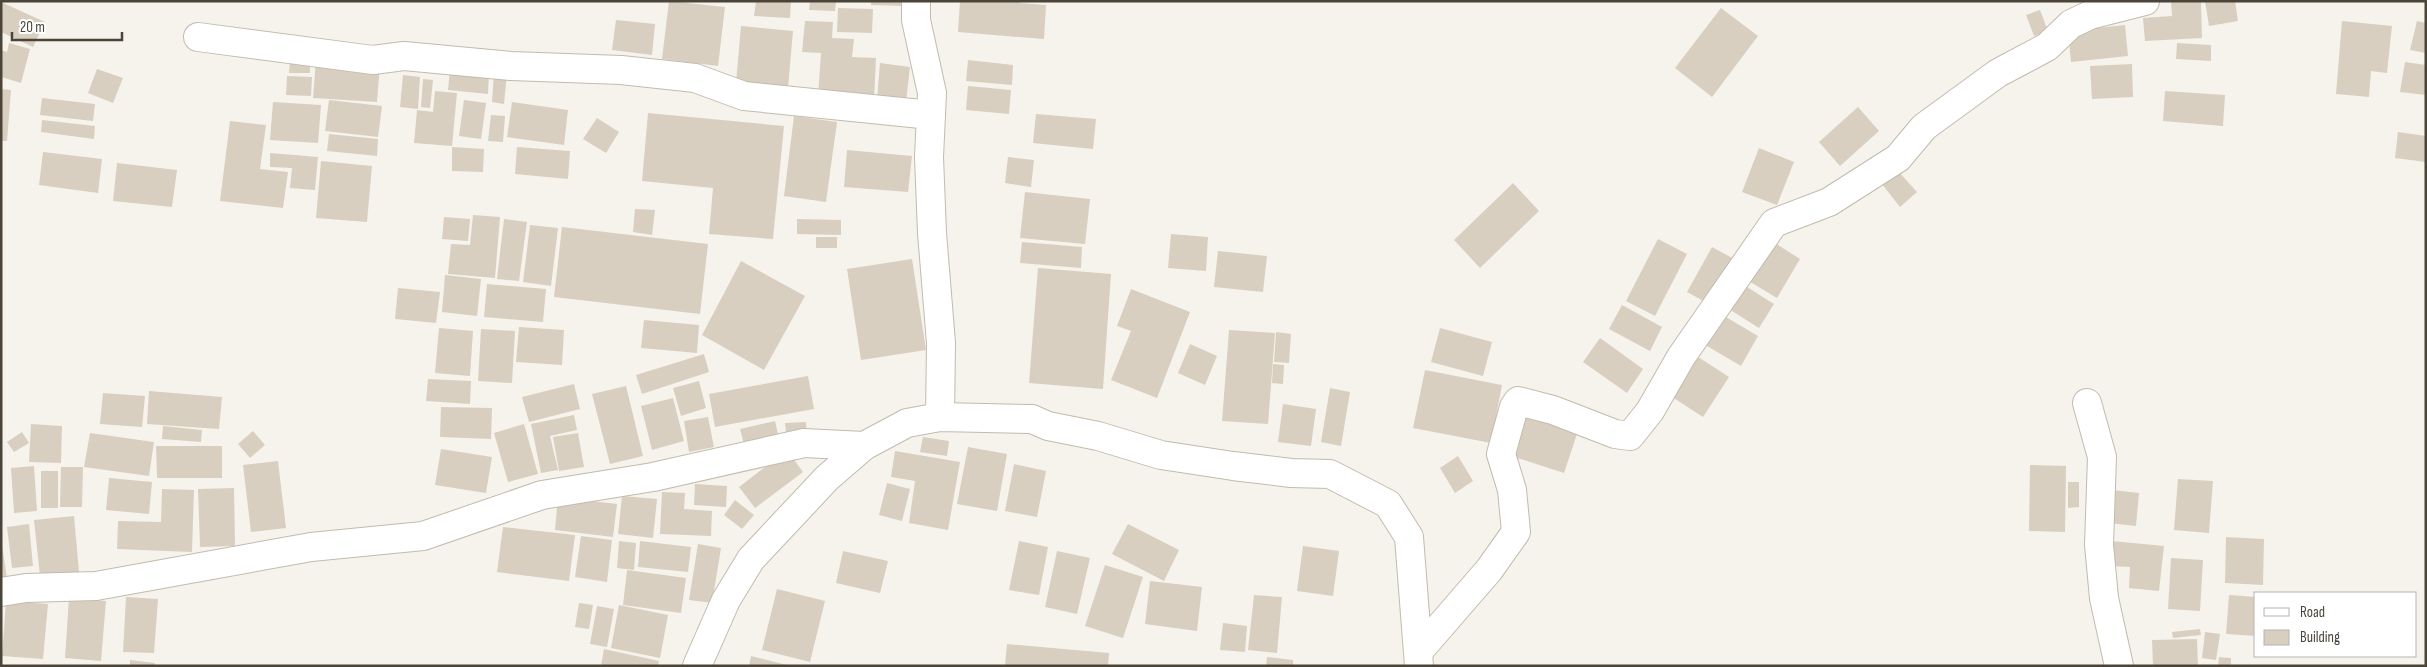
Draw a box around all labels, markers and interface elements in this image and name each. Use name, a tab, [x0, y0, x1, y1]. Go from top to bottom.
scale bar	[12, 10, 122, 42]
text: 20 m	[20, 18, 45, 37]
legend	[2254, 592, 2417, 657]
text: Road	[2300, 603, 2325, 622]
text: Building	[2300, 628, 2340, 647]

